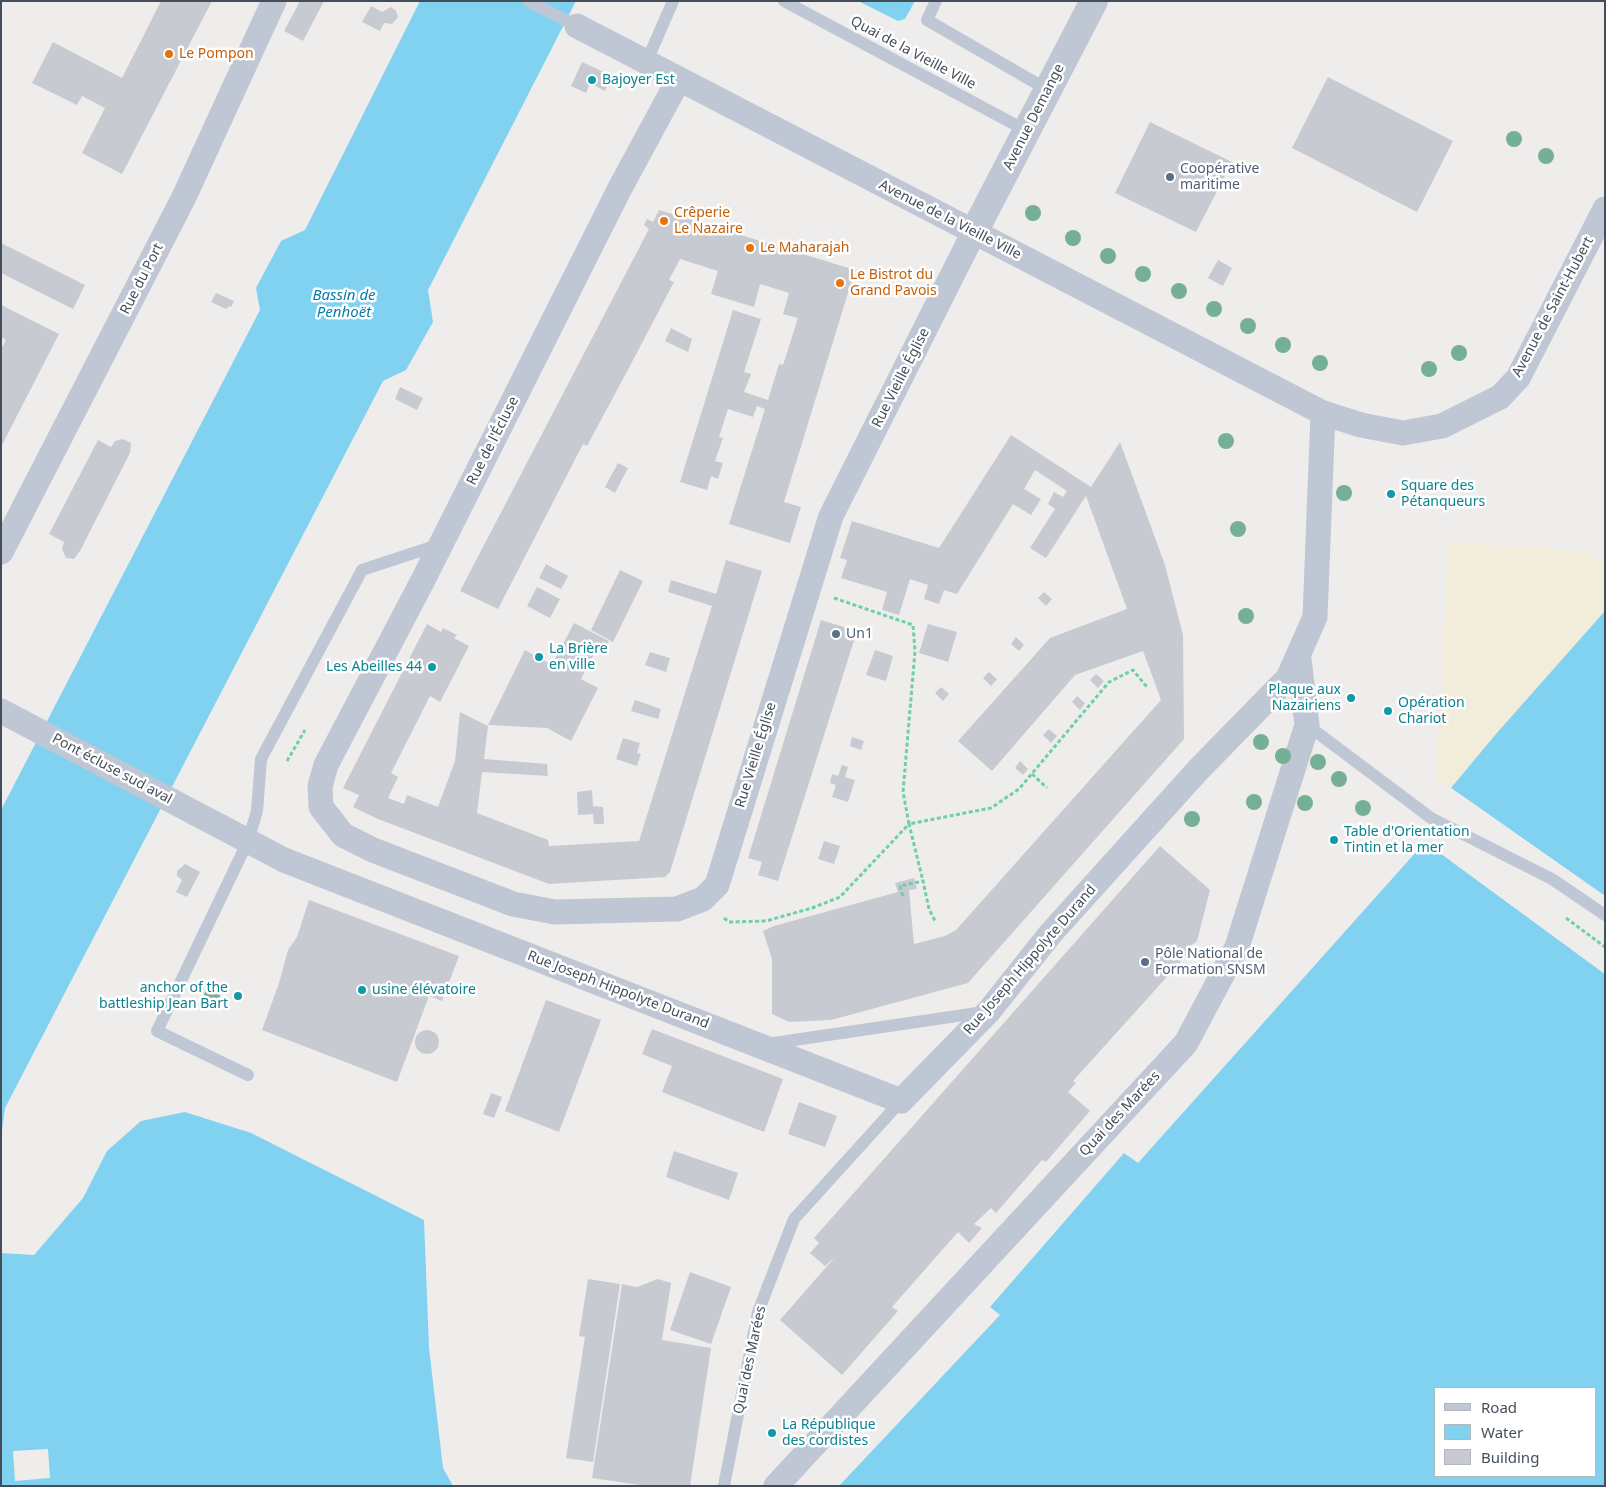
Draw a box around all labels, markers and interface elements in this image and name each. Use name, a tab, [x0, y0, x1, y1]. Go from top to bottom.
street label: Quai de la Vieille Ville	[848, 13, 978, 93]
place label: Le Pompon	[179, 46, 254, 62]
marker: Le Pompon	[163, 48, 175, 60]
street label: Avenue Demange	[1000, 61, 1068, 173]
place label: Bajoyer Est	[602, 72, 675, 88]
marker: Bajoyer Est	[586, 74, 598, 86]
place label: Coopérative maritime	[1180, 161, 1259, 193]
marker: Coopérative maritime	[1164, 171, 1176, 183]
street label: Avenue de la Vieille Ville	[876, 177, 1024, 263]
place label: Crêperie Le Nazaire	[674, 205, 743, 238]
marker: Crêperie Le Nazaire	[658, 215, 670, 227]
street label: Avenue de Saint-Hubert	[1509, 234, 1597, 380]
place label: Le Maharajah	[760, 240, 849, 256]
street label: Rue du Port	[117, 241, 167, 317]
marker: Le Maharajah	[744, 242, 756, 254]
place label: Le Bistrot du Grand Pavois	[850, 267, 937, 300]
marker: Le Bistrot du Grand Pavois	[834, 277, 846, 289]
water label: Bassin de Penhoët	[312, 287, 376, 322]
street label: Rue Vieille Église	[869, 325, 933, 431]
street label: Rue de l'Écluse	[463, 394, 523, 488]
place label: Square des Pétanqueurs	[1401, 478, 1485, 511]
marker: Square des Pétanqueurs	[1385, 488, 1397, 500]
place label: Un1	[846, 626, 873, 642]
marker: Un1	[830, 628, 842, 640]
place label: La Brière en ville	[549, 641, 608, 674]
marker: La Brière en ville	[533, 651, 545, 663]
place label: Les Abeilles 44	[326, 659, 422, 675]
marker: Les Abeilles 44	[426, 661, 438, 673]
place label: Plaque aux Nazairiens	[1268, 682, 1341, 714]
marker: Plaque aux Nazairiens	[1345, 692, 1357, 704]
place label: Opération Chariot	[1398, 695, 1465, 728]
street label: Rue Vieille Église	[732, 700, 780, 810]
marker: Opération Chariot	[1382, 705, 1394, 717]
street label: Pont écluse sud aval	[49, 730, 175, 808]
place label: Table d'Orientation Tintin et la mer	[1344, 824, 1470, 856]
marker: Table d'Orientation Tintin et la mer	[1328, 834, 1340, 846]
street label: Rue Joseph Hippolyte Durand	[960, 882, 1100, 1038]
place label: Pôle National de Formation SNSM	[1155, 946, 1266, 979]
street label: Rue Joseph Hippolyte Durand	[525, 948, 711, 1032]
marker: Pôle National de Formation SNSM	[1139, 956, 1151, 968]
place label: anchor of the battleship Jean Bart	[99, 980, 228, 1012]
place label: usine élévatoire	[372, 982, 476, 998]
marker: usine élévatoire	[356, 984, 368, 996]
marker: anchor of the battleship Jean Bart	[232, 990, 244, 1002]
street label: Quai des Marées	[1076, 1068, 1164, 1160]
street label: Quai des Marées	[730, 1304, 770, 1416]
legend	[1434, 1387, 1596, 1477]
text: Road	[1481, 1397, 1517, 1417]
place label: La République des cordistes	[782, 1417, 876, 1450]
text: Water	[1481, 1422, 1523, 1442]
marker: La République des cordistes	[766, 1427, 778, 1439]
text: Building	[1481, 1447, 1539, 1467]

